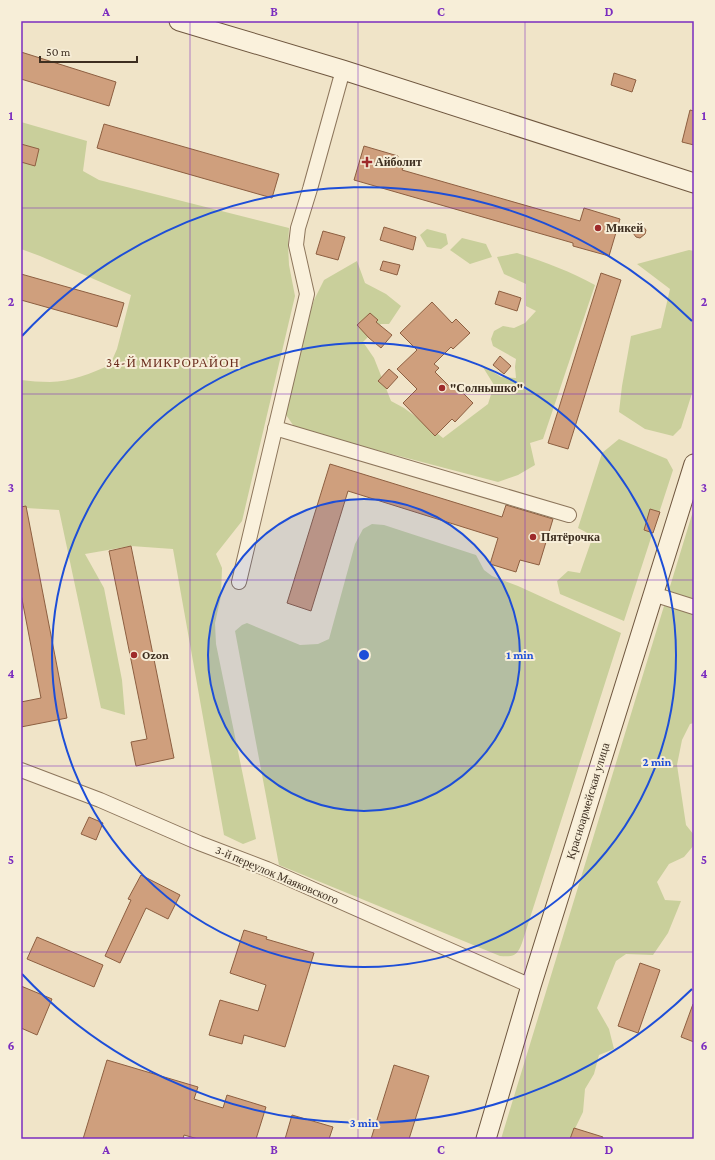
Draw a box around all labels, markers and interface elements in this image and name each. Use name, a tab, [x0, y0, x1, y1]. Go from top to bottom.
text: A	[101, 4, 110, 19]
text: B	[270, 4, 278, 19]
text: C	[437, 4, 445, 19]
text: D	[605, 4, 614, 19]
scale bar	[40, 38, 137, 64]
text: 50 m	[46, 45, 71, 59]
text: 1	[9, 108, 14, 123]
text: 1	[702, 108, 707, 123]
place label: Айболит	[375, 155, 422, 169]
marker: Айболит	[362, 157, 372, 167]
place label: Микей	[606, 221, 643, 235]
marker: Микей	[593, 223, 603, 233]
text: 2	[8, 294, 15, 309]
text: 2	[701, 294, 708, 309]
district label: 34-Й МИКРОРАЙОН	[106, 355, 240, 370]
place label: "Солнышко"	[450, 381, 523, 395]
marker: "Солнышко"	[437, 383, 447, 393]
text: 3	[8, 480, 14, 495]
text: 3	[701, 480, 707, 495]
place label: Пятёрочка	[541, 530, 600, 544]
marker: Пятёрочка	[528, 532, 538, 542]
place label: Ozon	[142, 648, 169, 662]
centre of rings	[357, 648, 371, 662]
text: 1 min	[506, 648, 534, 662]
marker: Ozon	[129, 650, 139, 660]
text: 4	[7, 666, 15, 681]
text: 4	[700, 666, 708, 681]
street label: Красноармейская улица	[564, 740, 613, 861]
text: 2 min	[643, 755, 672, 769]
street label: 3-й переулок Маяковского	[213, 843, 341, 907]
text: 5	[8, 852, 14, 867]
text: 5	[701, 852, 707, 867]
text: 6	[7, 1038, 15, 1053]
text: 6	[700, 1038, 708, 1053]
text: 3 min	[350, 1116, 378, 1130]
text: A	[101, 1142, 110, 1157]
text: B	[270, 1142, 278, 1157]
text: C	[437, 1142, 445, 1157]
text: D	[605, 1142, 614, 1157]

